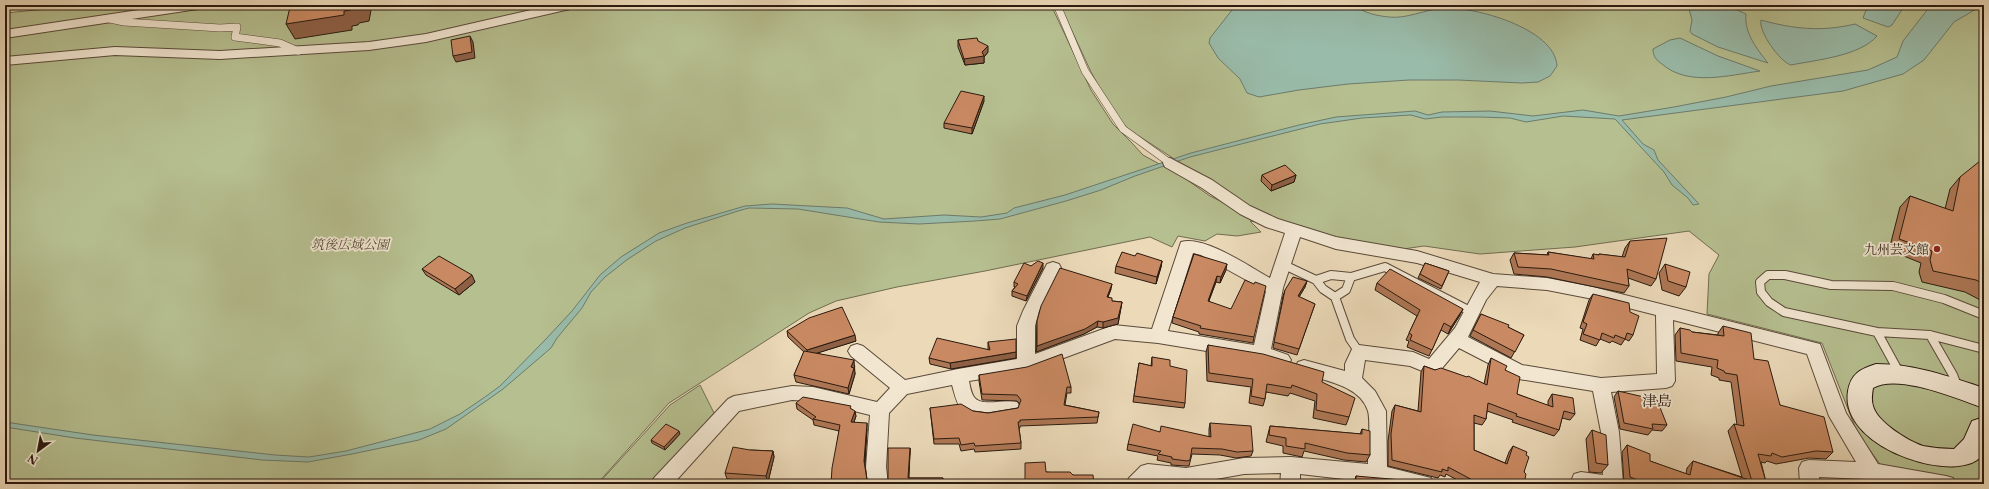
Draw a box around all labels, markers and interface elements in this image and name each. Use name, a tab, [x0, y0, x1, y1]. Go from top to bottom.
park label: 筑後広域公園	[311, 236, 391, 252]
place label: 九州芸文館	[1864, 241, 1929, 257]
marker: 九州芸文館	[1932, 244, 1942, 254]
district label: 津島	[1642, 391, 1672, 410]
north arrow	[18, 431, 58, 471]
text: N	[25, 451, 40, 468]

